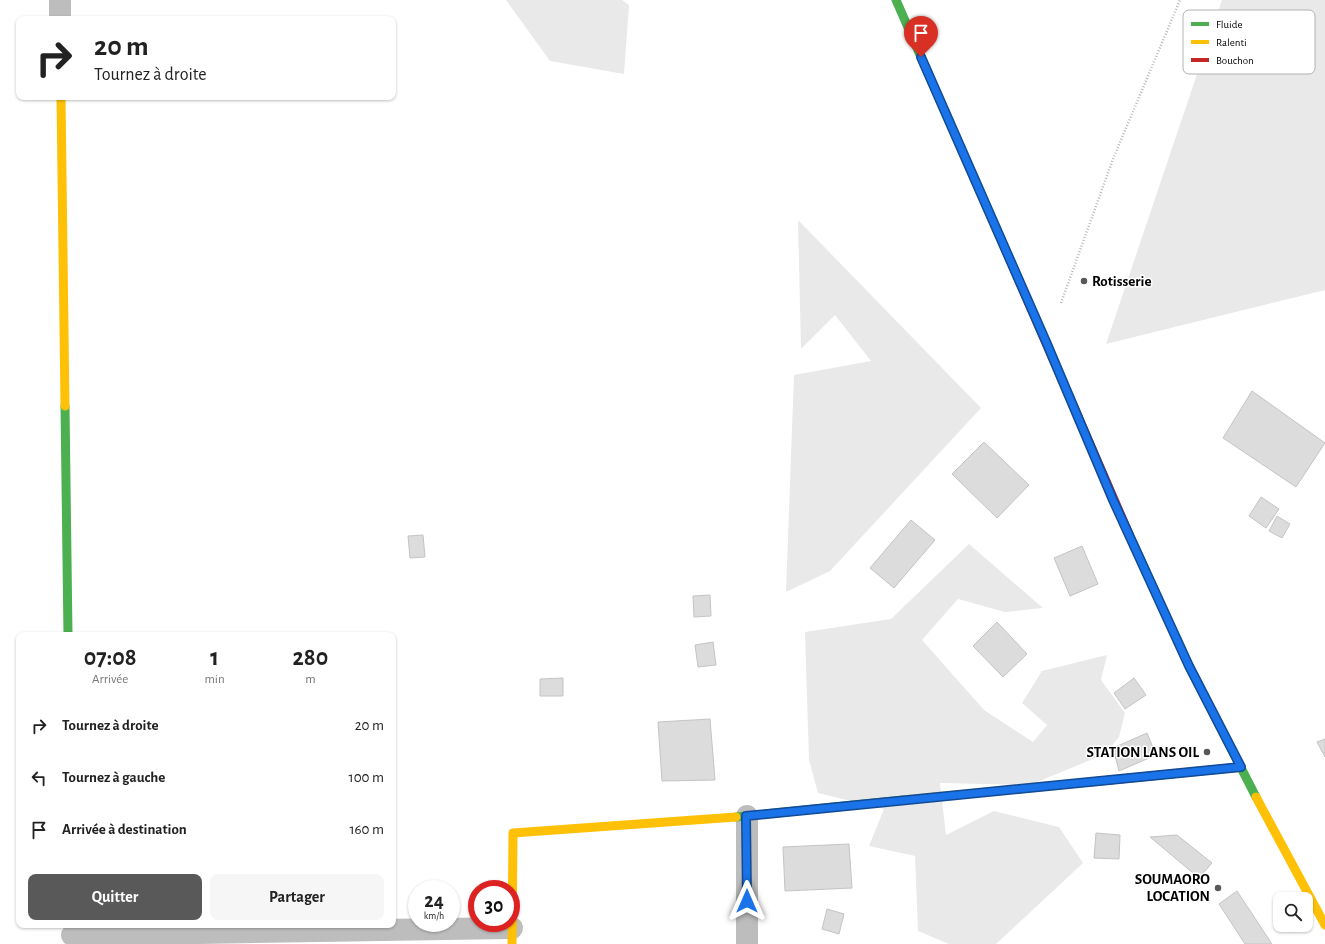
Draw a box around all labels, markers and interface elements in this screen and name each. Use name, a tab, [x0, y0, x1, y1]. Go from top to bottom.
legend	[1183, 10, 1315, 74]
pin	[904, 16, 938, 57]
text: Fluide	[1216, 19, 1243, 30]
icon: arrive	[910, 22, 932, 44]
icon: right	[28, 32, 80, 84]
text: 20 m	[94, 33, 149, 61]
text: Ralenti	[1216, 37, 1247, 48]
text: Bouchon	[1216, 55, 1254, 66]
text: Tournez à droite	[94, 66, 207, 84]
place label: Rotisserie	[1092, 274, 1152, 289]
marker: Rotisserie	[1079, 276, 1089, 286]
text: 07:08	[84, 646, 137, 670]
text: 1	[210, 646, 219, 670]
text: 280	[293, 646, 328, 670]
text: Arrivée	[92, 673, 128, 686]
text: min	[204, 673, 225, 686]
text: m	[305, 673, 316, 686]
icon: right	[28, 715, 50, 737]
text: Tournez à droite	[62, 718, 159, 733]
text: 20 m	[355, 718, 384, 733]
place label: STATION LANS OIL	[1086, 745, 1200, 760]
marker: STATION LANS OIL	[1202, 747, 1212, 757]
icon: left	[28, 767, 50, 789]
text: Tournez à gauche	[62, 770, 165, 785]
text: 100 m	[349, 770, 384, 785]
icon: arrive	[28, 819, 50, 841]
text: Arrivée à destination	[62, 822, 187, 837]
text: 160 m	[349, 822, 384, 837]
place label: SOUMAORO LOCATION	[1135, 872, 1210, 904]
button: Quitter	[28, 874, 202, 920]
button: Partager	[210, 874, 384, 920]
speed limit sign: 30	[468, 880, 520, 932]
position arrow	[726, 880, 768, 922]
marker: SOUMAORO LOCATION	[1213, 883, 1223, 893]
text: 24	[424, 891, 444, 911]
map controls	[1273, 892, 1313, 932]
button: search	[1273, 892, 1313, 932]
text: km/h	[424, 911, 444, 921]

